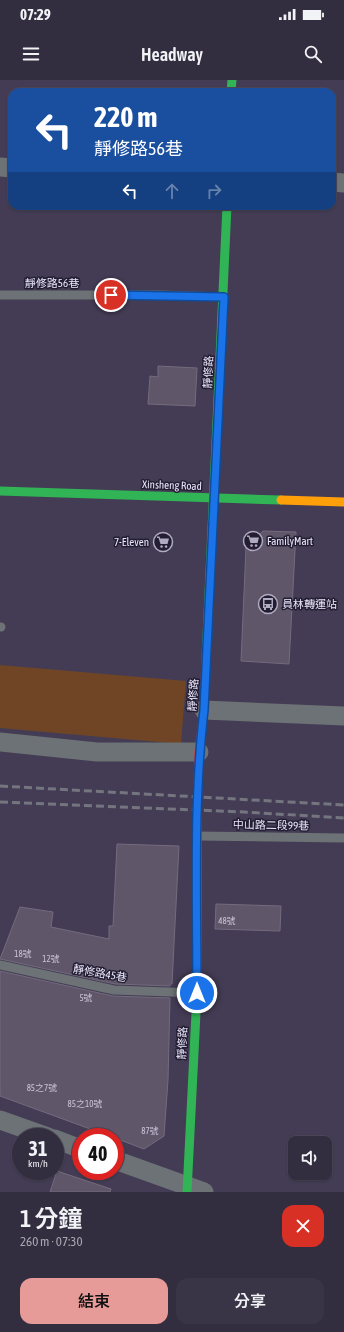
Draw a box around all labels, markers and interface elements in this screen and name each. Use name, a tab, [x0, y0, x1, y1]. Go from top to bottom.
text: 07:29	[20, 6, 51, 23]
icon: menu	[20, 43, 42, 65]
icon: search	[302, 43, 324, 65]
text: Headway	[141, 44, 203, 65]
text: 220 m	[94, 101, 157, 133]
icon: left	[28, 104, 80, 156]
text: 靜修路56巷	[94, 138, 183, 159]
icon: left	[119, 180, 141, 202]
icon: ahead	[161, 180, 183, 202]
icon: right	[203, 180, 225, 202]
street label: 靜修路56巷	[25, 277, 79, 289]
pin	[94, 278, 128, 312]
icon: arrive	[100, 284, 122, 306]
street label: 靜修路	[201, 355, 215, 389]
street label: Xinsheng Road	[142, 478, 202, 492]
supermarket icon: FamilyMart	[242, 530, 264, 552]
supermarket icon: 7-Eleven	[152, 531, 174, 553]
place label: FamilyMart	[267, 535, 313, 547]
place label: 7-Eleven	[114, 536, 149, 548]
bus stop icon: 員林轉運站	[257, 593, 279, 615]
place label: 員林轉運站	[282, 598, 337, 610]
street label: 靜修路	[186, 678, 200, 712]
street label: 中山路二段99巷	[233, 818, 309, 832]
house number: 48號	[218, 916, 236, 926]
house number: 18號	[14, 949, 32, 959]
house number: 12號	[42, 954, 60, 964]
street label: 靜修路45巷	[72, 962, 128, 984]
position arrow	[176, 972, 218, 1014]
house number: 5號	[79, 993, 93, 1003]
street label: 靜修路	[175, 1026, 189, 1060]
house number: 85之7號	[27, 1083, 57, 1093]
house number: 85之10號	[68, 1099, 102, 1109]
house number: 87號	[141, 1126, 159, 1136]
speed limit sign: 40	[72, 1128, 124, 1180]
map controls	[288, 1136, 332, 1180]
button: sound	[288, 1136, 332, 1180]
text: 31	[29, 1137, 47, 1160]
text: km/h	[28, 1158, 48, 1169]
text: 1 分鐘	[20, 1205, 83, 1232]
button: close	[282, 1205, 324, 1247]
text: 260 m · 07:30	[20, 1234, 83, 1249]
button: 結束	[20, 1278, 168, 1324]
button: 分享	[176, 1278, 324, 1324]

